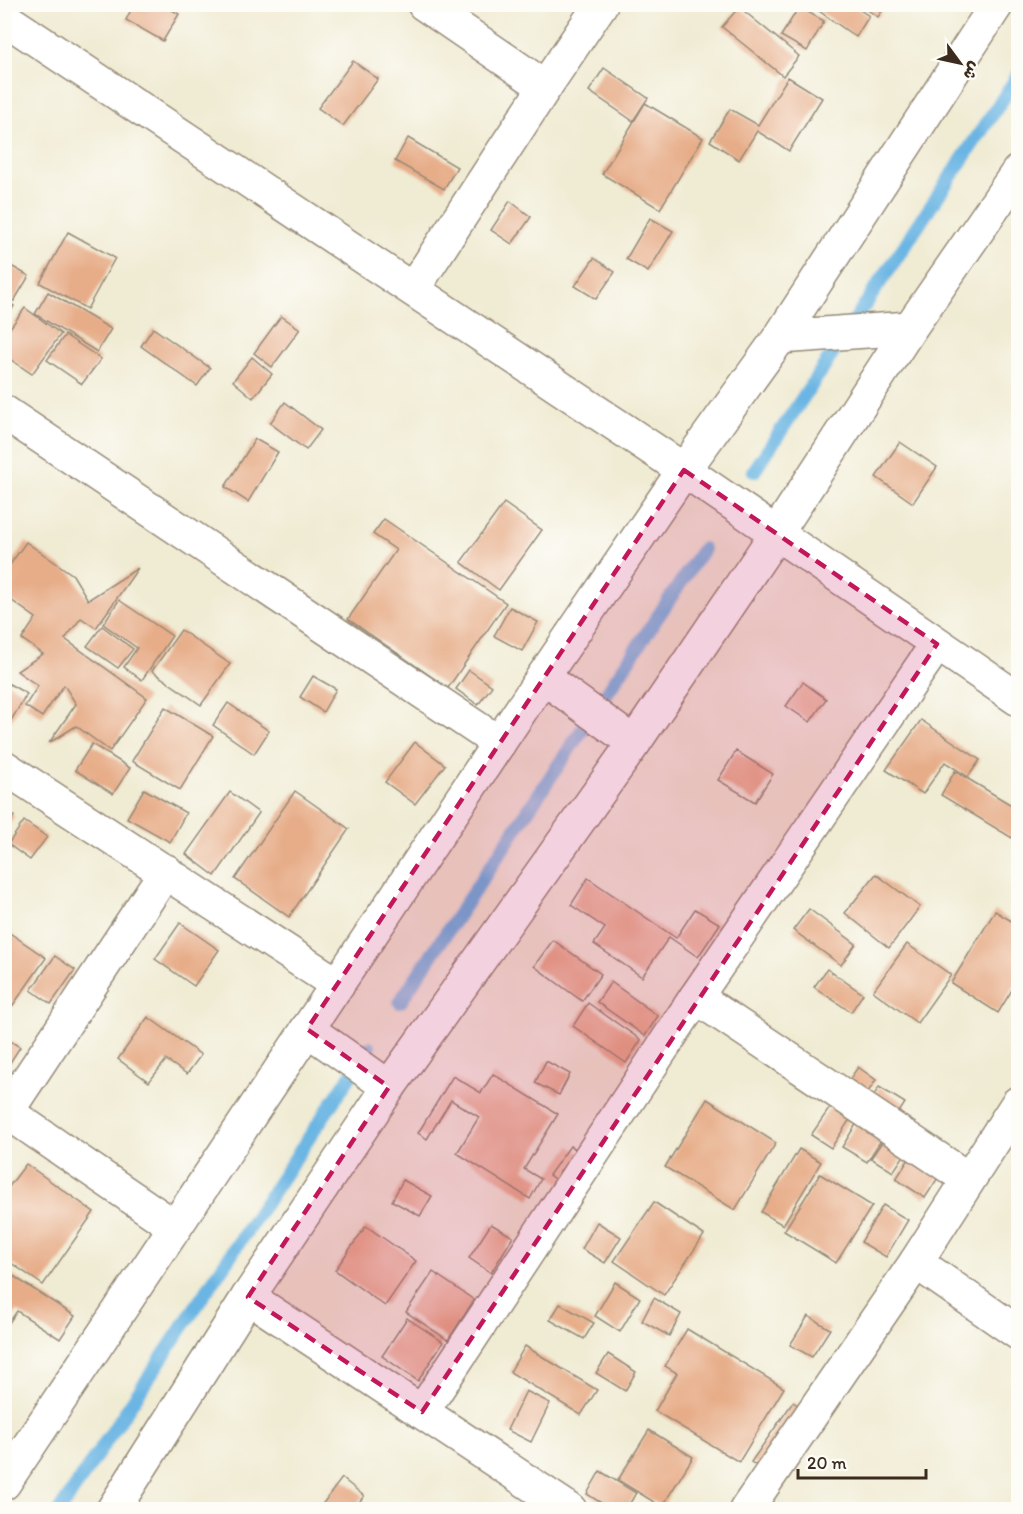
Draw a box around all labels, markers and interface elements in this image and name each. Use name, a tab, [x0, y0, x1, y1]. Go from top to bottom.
north arrow	[930, 33, 990, 93]
text: ش	[959, 58, 985, 83]
scale bar	[798, 1442, 926, 1480]
text: 20 m	[807, 1452, 847, 1474]

